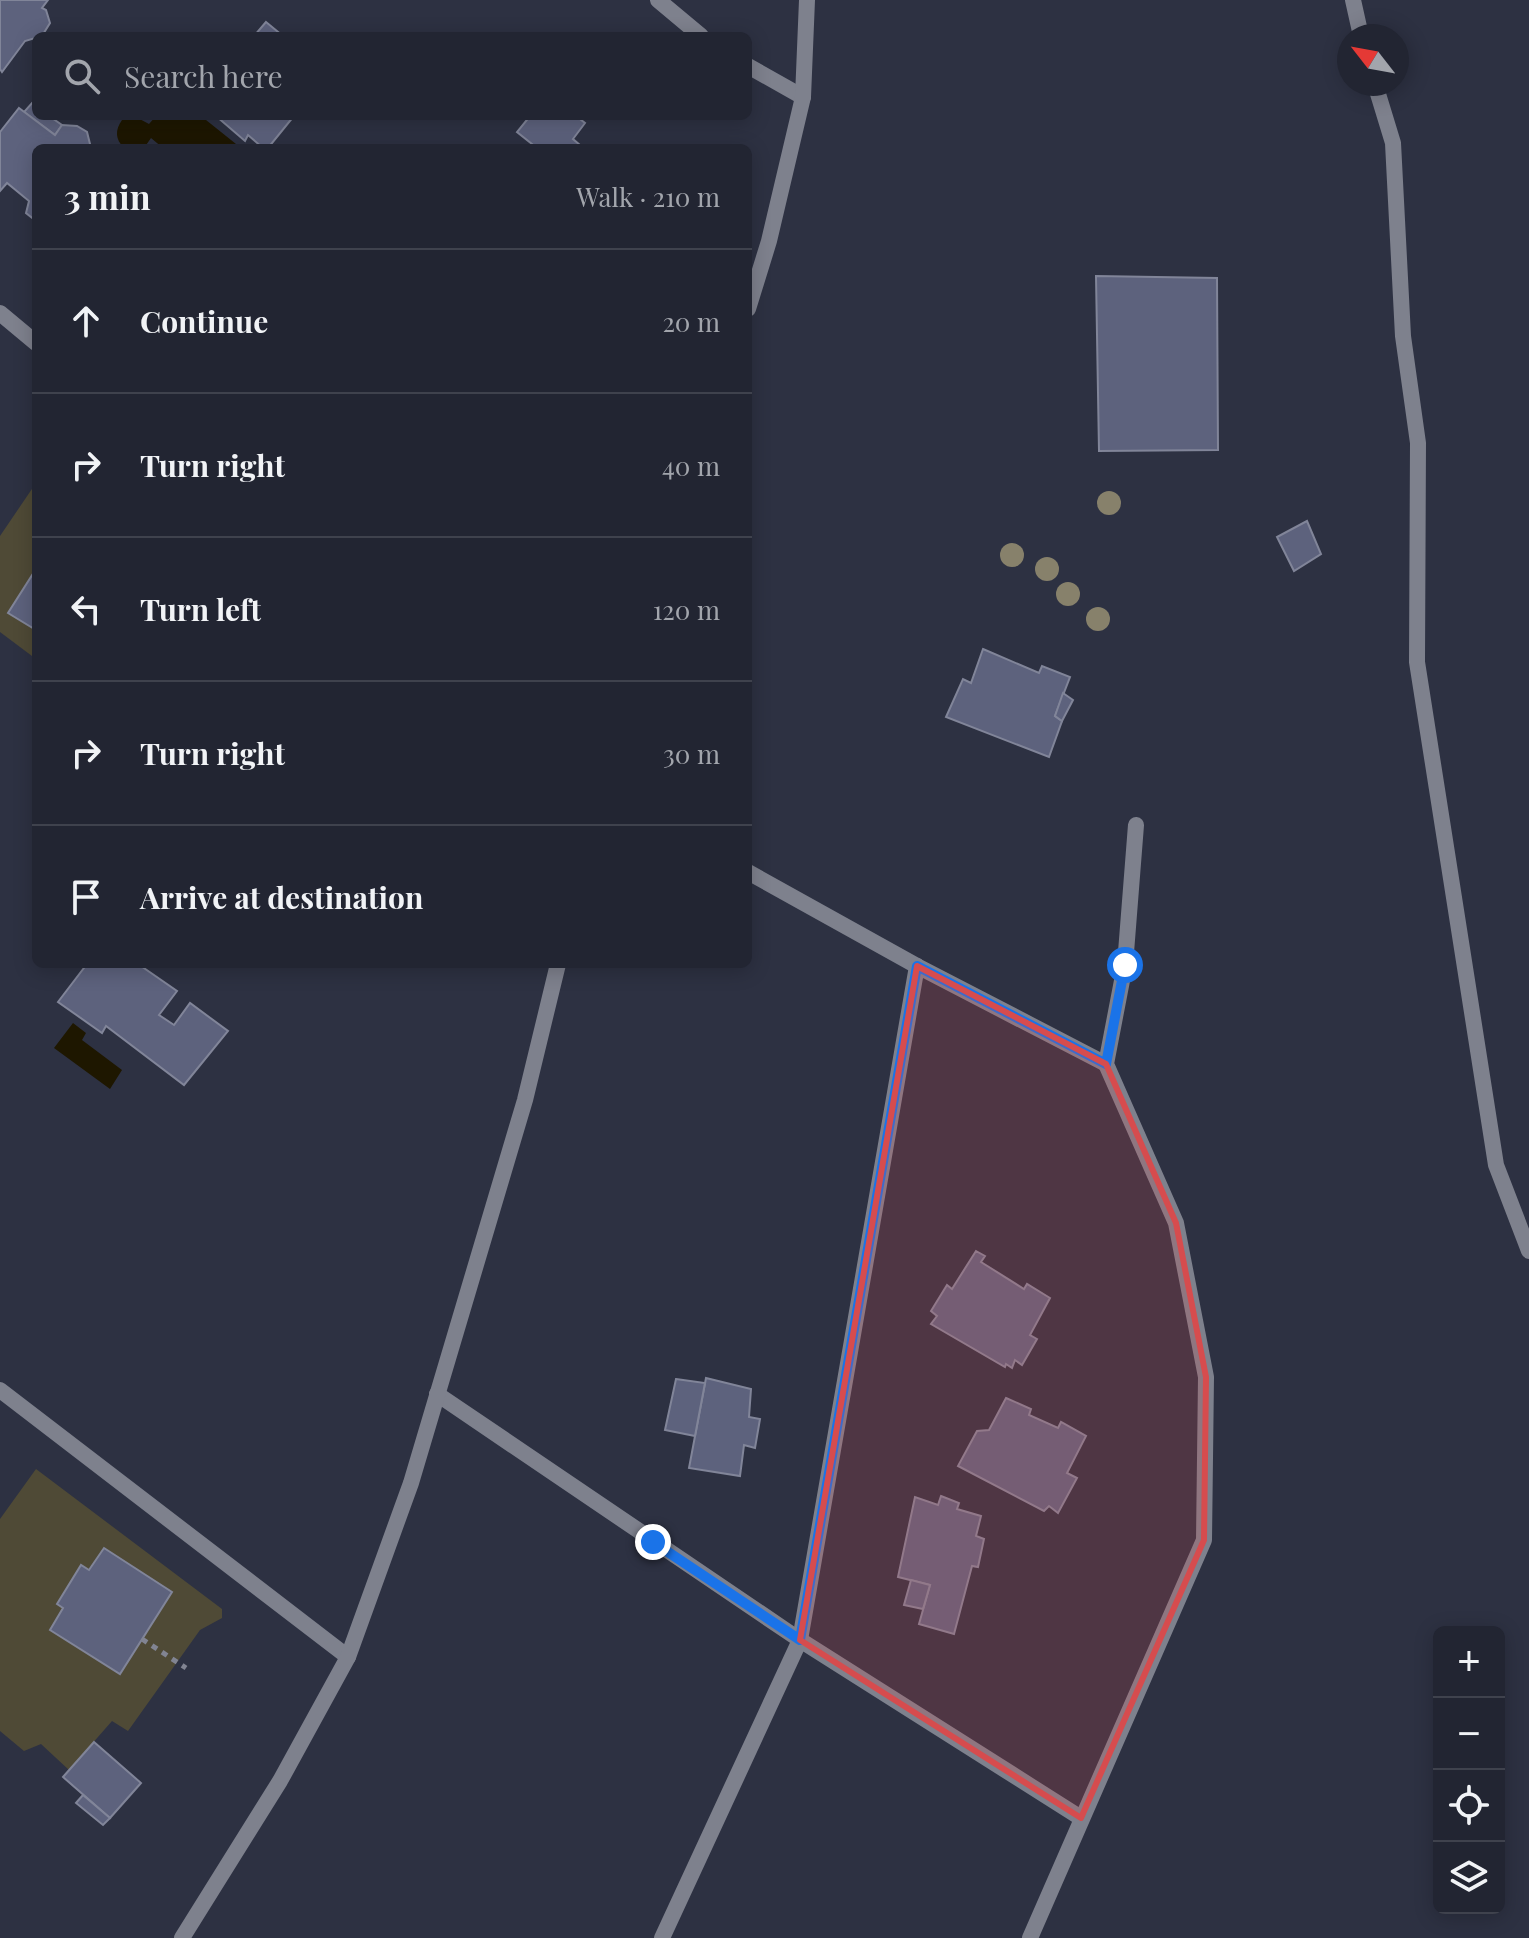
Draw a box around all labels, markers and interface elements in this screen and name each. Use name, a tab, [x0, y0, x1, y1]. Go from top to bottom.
north arrow	[1337, 24, 1409, 96]
search box	[32, 32, 752, 120]
icon: search	[60, 54, 104, 98]
text: Search here	[124, 56, 283, 96]
text: 3 min	[64, 173, 151, 219]
text: Walk · 210 m	[576, 179, 720, 214]
icon: ahead	[64, 299, 108, 343]
text: Continue	[140, 301, 268, 341]
text: 20 m	[662, 304, 720, 339]
icon: right	[64, 443, 108, 487]
text: Turn right	[140, 445, 285, 485]
text: 40 m	[662, 448, 720, 483]
icon: left	[64, 587, 108, 631]
text: Turn left	[140, 589, 261, 629]
text: 120 m	[653, 592, 720, 627]
icon: right	[64, 731, 108, 775]
text: Turn right	[140, 733, 285, 773]
text: 30 m	[663, 736, 720, 771]
icon: arrive	[64, 875, 108, 919]
text: Arrive at destination	[140, 877, 423, 917]
route start	[1107, 947, 1143, 983]
route end	[635, 1524, 671, 1560]
map controls	[1433, 1626, 1505, 1914]
button: +	[1433, 1626, 1505, 1698]
button: −	[1433, 1698, 1505, 1770]
button: locate	[1433, 1770, 1505, 1842]
button: layers	[1433, 1842, 1505, 1914]

